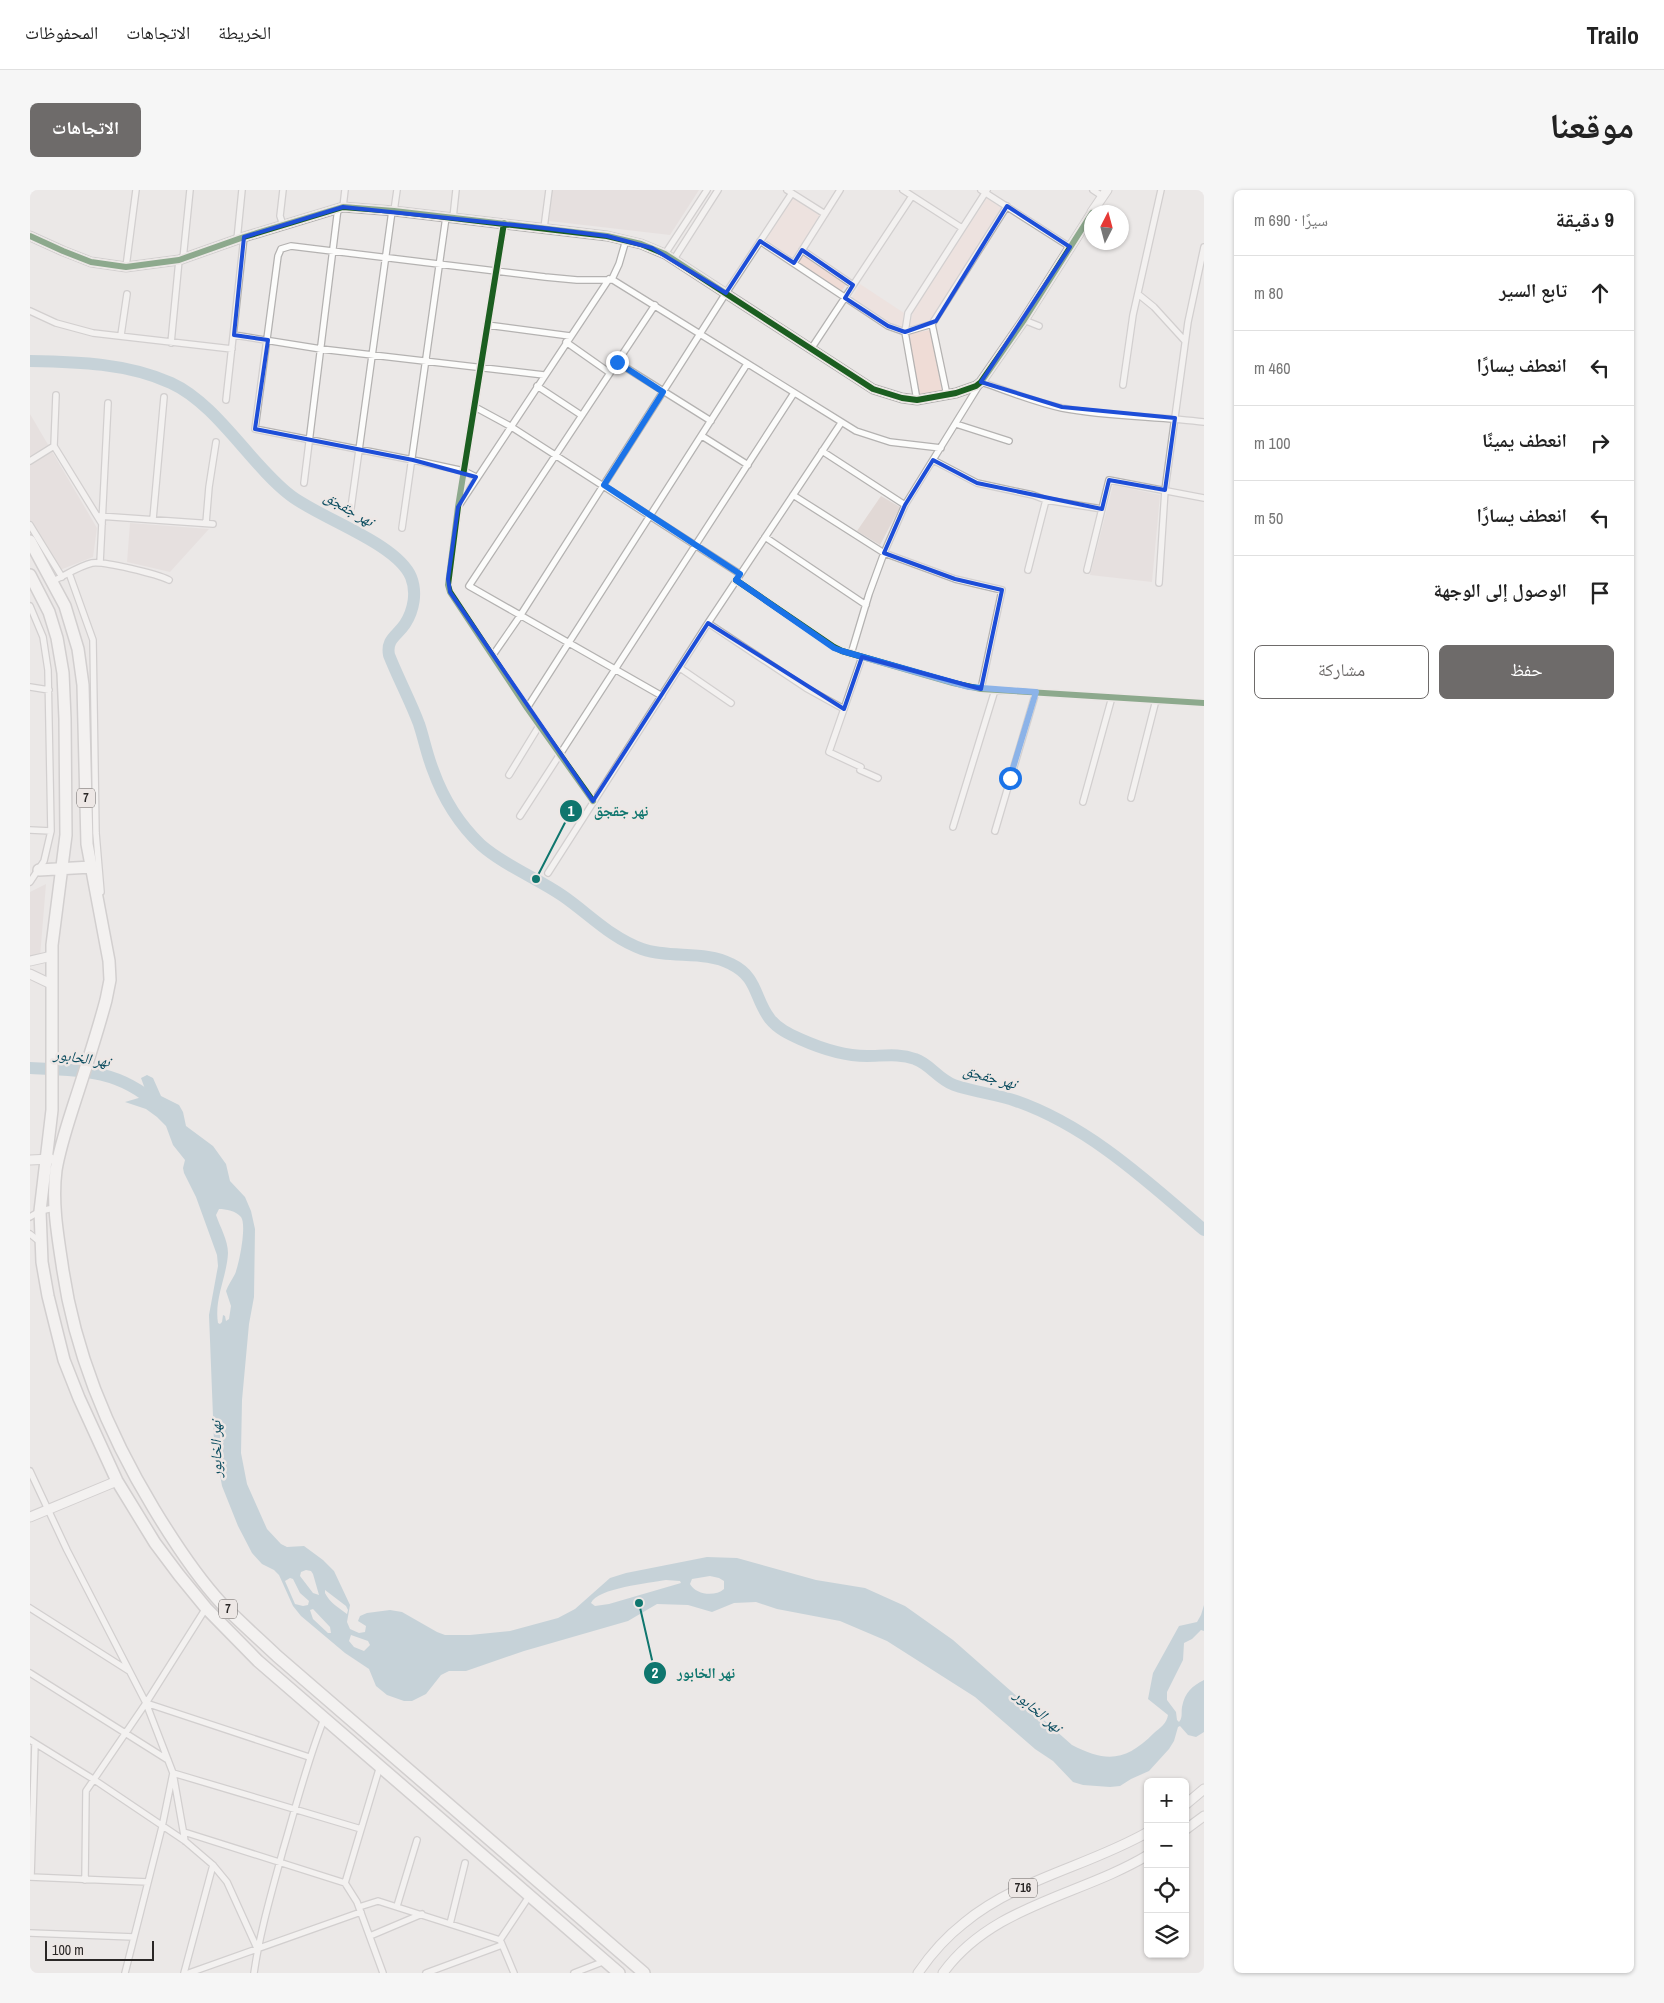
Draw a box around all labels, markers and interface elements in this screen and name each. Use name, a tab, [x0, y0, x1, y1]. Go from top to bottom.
text: Trailo	[1586, 19, 1639, 51]
text: المحفوظات	[25, 20, 98, 45]
text: الاتجاهات	[126, 20, 190, 45]
text: الخريطة	[218, 20, 271, 45]
text: موقعنا	[1549, 102, 1634, 149]
button: الاتجاهات	[30, 103, 141, 157]
north arrow	[1084, 205, 1129, 250]
text: 9 دقيقة	[1556, 205, 1614, 234]
text: سيرًا · 690 m	[1254, 209, 1328, 231]
text: تابع السير	[1499, 277, 1567, 303]
icon: ahead	[1586, 279, 1614, 307]
text: 80 m	[1254, 282, 1283, 304]
route end	[606, 351, 629, 374]
text: انعطف يسارًا	[1477, 352, 1567, 378]
icon: left	[1586, 354, 1614, 382]
text: 460 m	[1254, 357, 1290, 379]
text: انعطف يمينًا	[1482, 427, 1567, 453]
icon: right	[1586, 429, 1614, 457]
text: 100 m	[1254, 432, 1290, 454]
water label: نهر جقجق	[320, 486, 380, 533]
text: انعطف يسارًا	[1477, 502, 1567, 528]
icon: left	[1586, 504, 1614, 532]
text: 50 m	[1254, 507, 1283, 529]
text: الوصول إلى الوجهة	[1433, 577, 1567, 603]
icon: arrive	[1586, 579, 1614, 607]
button: مشاركة	[1254, 645, 1429, 699]
button: حفظ	[1439, 645, 1614, 699]
route start	[999, 767, 1022, 790]
road number: 7	[77, 788, 95, 808]
callout: نهر جقجق	[559, 796, 659, 826]
text: 1	[568, 800, 575, 821]
text: نهر جقجق	[594, 800, 648, 821]
water label: نهر الخابور	[51, 1043, 114, 1072]
water label: نهر جقجق	[961, 1059, 1022, 1094]
water label: نهر الخابور	[204, 1418, 227, 1479]
road number: 7	[219, 1600, 237, 1618]
callout: نهر الخابور	[642, 1658, 745, 1688]
text: 2	[652, 1662, 659, 1683]
text: نهر الخابور	[676, 1662, 735, 1683]
water label: نهر الخابور	[1009, 1684, 1069, 1739]
map controls	[1144, 1778, 1189, 1958]
button: +	[1144, 1778, 1189, 1823]
button: −	[1144, 1823, 1189, 1868]
button: locate	[1144, 1868, 1189, 1913]
road number: 716	[1009, 1879, 1037, 1898]
button: layers	[1144, 1913, 1189, 1958]
scale bar	[45, 1938, 154, 1961]
text: 100 m	[52, 1941, 84, 1959]

